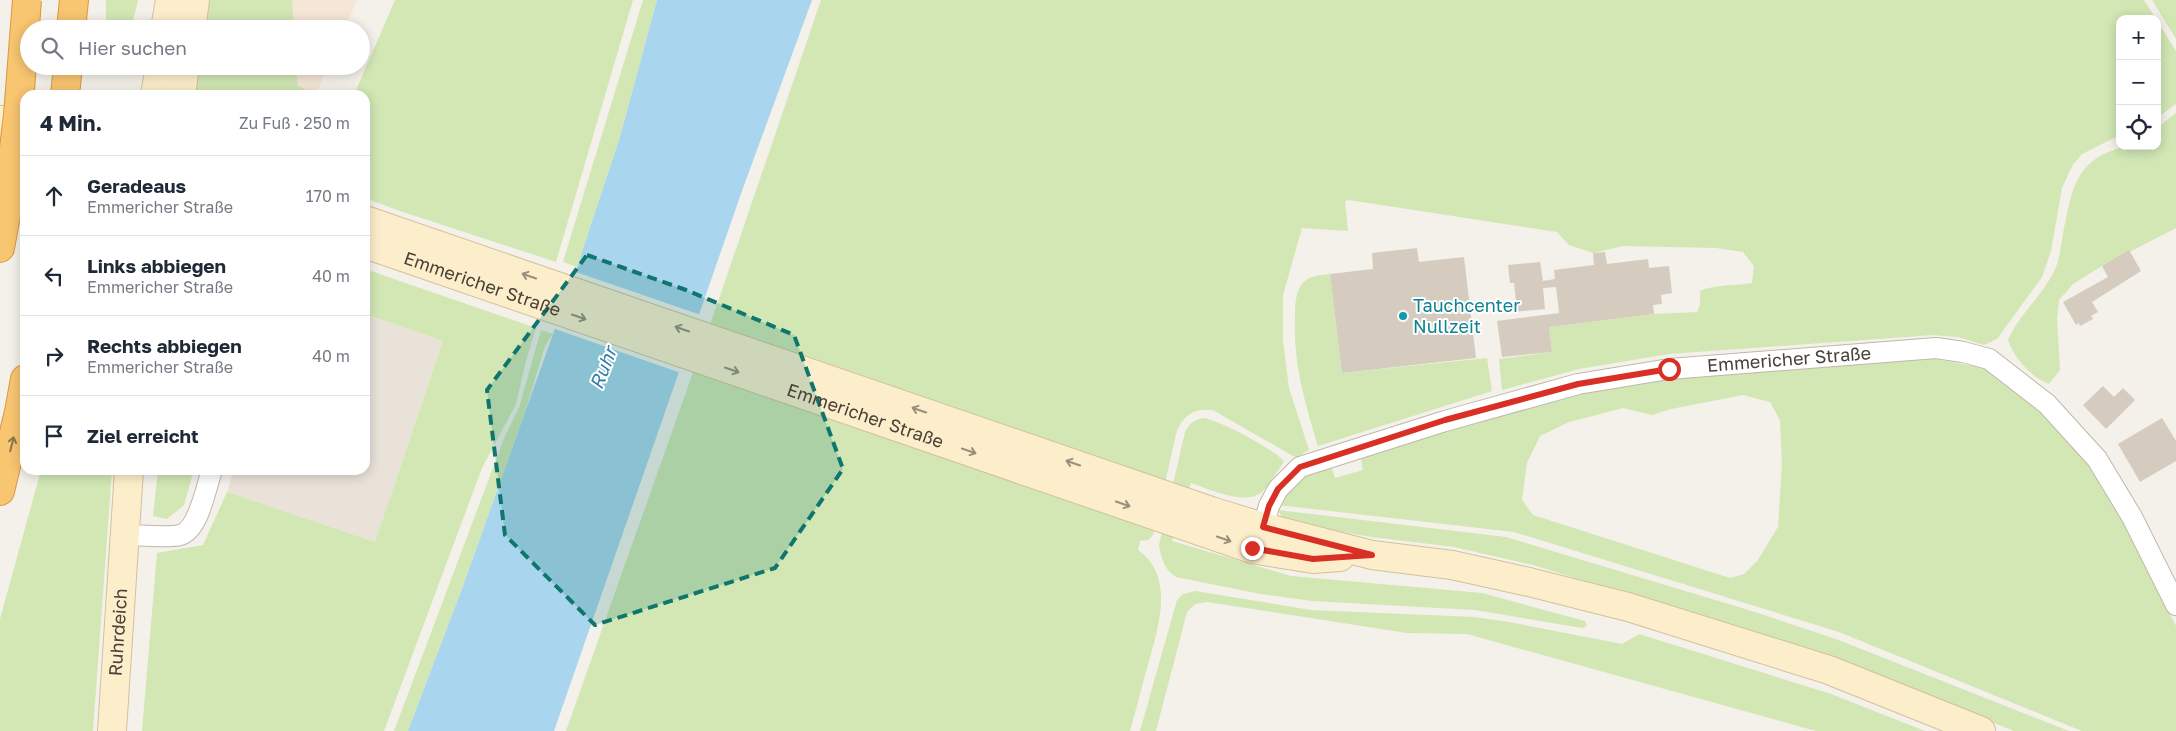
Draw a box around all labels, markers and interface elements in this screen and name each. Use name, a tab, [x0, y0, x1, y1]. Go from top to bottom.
map controls	[2116, 15, 2161, 150]
button: +	[2116, 15, 2161, 60]
search box	[20, 20, 370, 75]
icon: search	[38, 34, 66, 62]
text: Hier suchen	[78, 36, 187, 59]
button: −	[2116, 60, 2161, 105]
button: locate	[2116, 105, 2161, 150]
text: 4 Min.	[40, 110, 102, 136]
text: Zu Fuß · 250 m	[239, 113, 350, 133]
text: Geradeaus	[87, 174, 186, 197]
icon: ahead	[40, 182, 68, 210]
text: 170 m	[306, 186, 350, 206]
text: Emmericher Straße	[87, 197, 233, 217]
street label: Emmericher Straße	[401, 246, 564, 320]
text: Links abbiegen	[87, 254, 226, 277]
icon: left	[40, 262, 68, 290]
text: 40 m	[312, 266, 350, 286]
one-way arrow	[521, 271, 537, 280]
text: Emmericher Straße	[87, 277, 233, 297]
place label: Tauchcenter Nullzeit	[1413, 294, 1520, 337]
marker: Tauchcenter Nullzeit	[1397, 310, 1409, 322]
one-way arrow	[570, 313, 586, 322]
one-way arrow	[675, 324, 691, 333]
text: Rechts abbiegen	[87, 334, 242, 357]
water label: Ruhr	[584, 341, 622, 392]
street label: Emmericher Straße	[1706, 341, 1872, 376]
icon: right	[40, 342, 68, 370]
text: 40 m	[312, 346, 350, 366]
text: Emmericher Straße	[87, 357, 233, 377]
route start	[1658, 358, 1681, 381]
one-way arrow	[724, 366, 740, 375]
street label: Emmericher Straße	[784, 378, 947, 452]
one-way arrow	[912, 405, 927, 414]
icon: arrive	[40, 422, 68, 450]
text: Ziel erreicht	[87, 424, 199, 447]
one-way arrow	[7, 436, 17, 452]
one-way arrow	[961, 447, 976, 456]
one-way arrow	[1065, 457, 1081, 467]
one-way arrow	[1114, 500, 1130, 509]
one-way arrow	[1215, 535, 1231, 544]
route end	[1241, 537, 1264, 560]
street label: Ruhrdeich	[104, 588, 131, 677]

